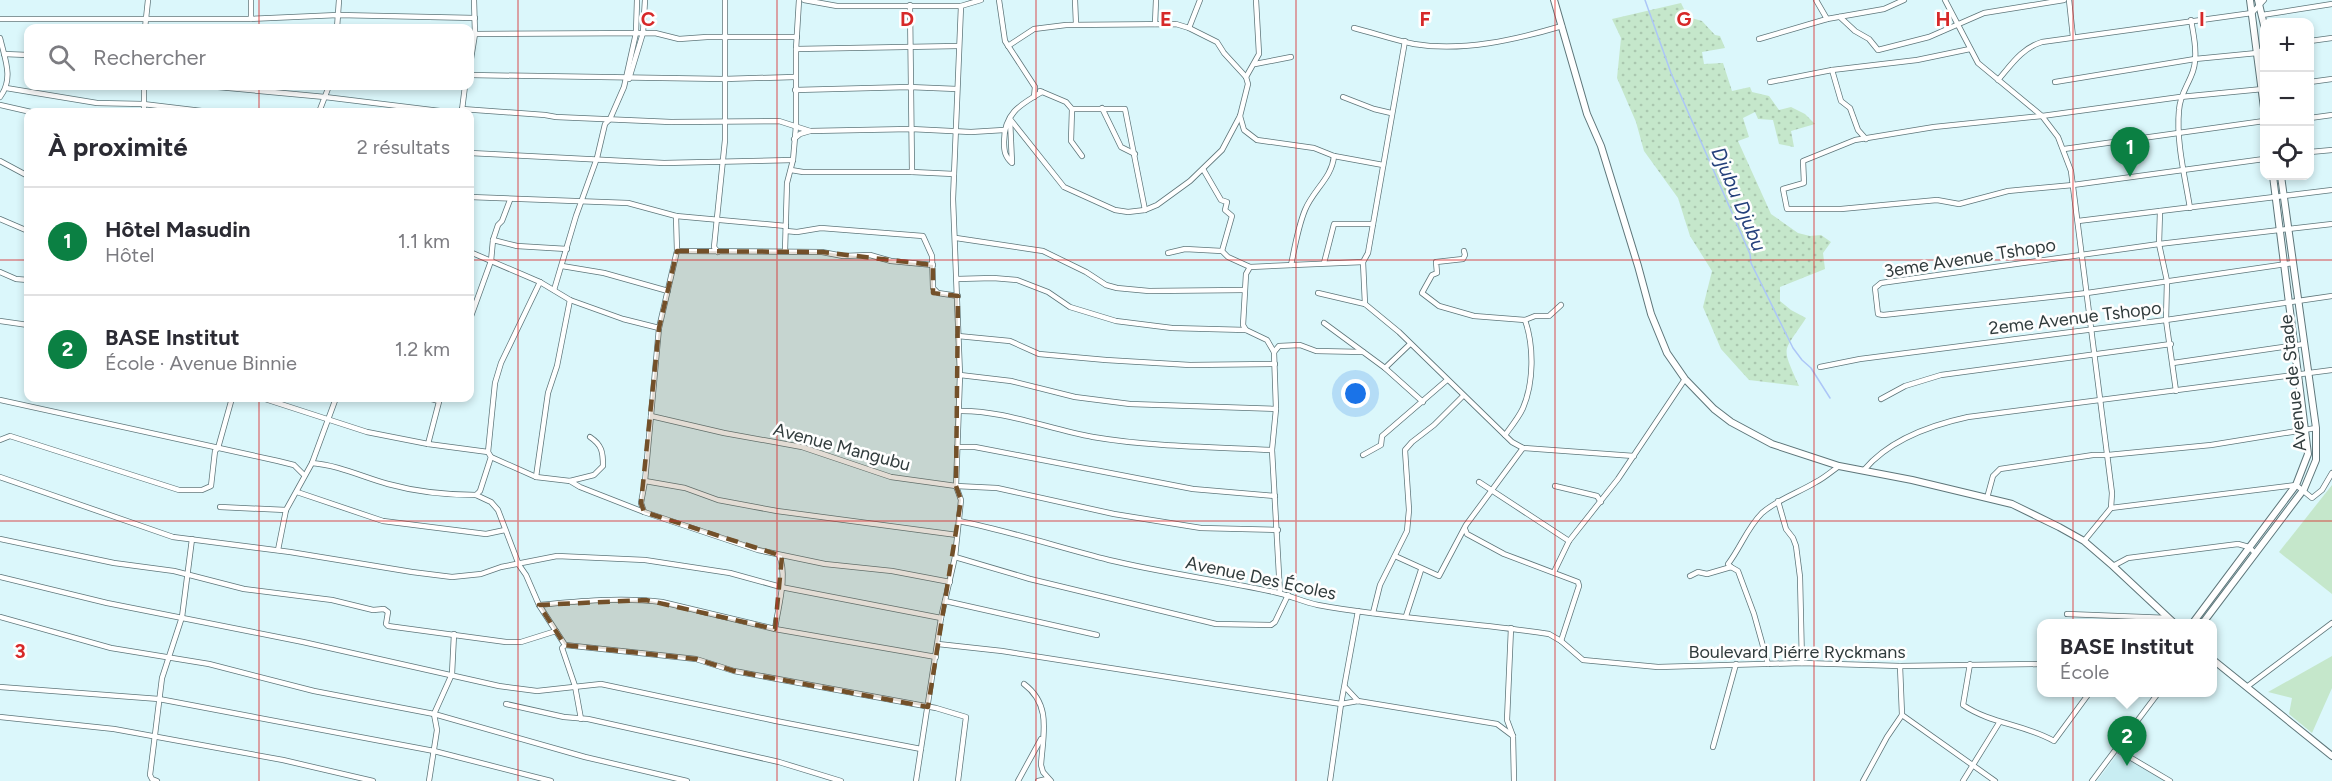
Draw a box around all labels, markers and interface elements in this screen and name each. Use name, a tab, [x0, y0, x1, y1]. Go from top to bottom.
text: C	[641, 7, 655, 31]
text: D	[900, 7, 914, 31]
text: E	[1160, 7, 1172, 31]
text: F	[1419, 7, 1431, 31]
text: G	[1677, 7, 1692, 31]
text: H	[1936, 7, 1951, 31]
text: I	[2199, 7, 2205, 31]
map controls	[2260, 18, 2314, 180]
button: +	[2260, 18, 2314, 72]
search box	[24, 24, 474, 90]
icon: search	[45, 41, 78, 74]
text: Rechercher	[93, 44, 206, 71]
button: −	[2260, 72, 2314, 126]
button: locate	[2260, 126, 2314, 180]
pin: 1	[2110, 128, 2150, 177]
text: À proximité	[48, 131, 188, 163]
text: 2 résultats	[357, 135, 450, 159]
water label: Djubu Djubu	[1706, 143, 1772, 255]
text: Hôtel Masudin	[105, 216, 250, 243]
text: 1	[63, 229, 72, 253]
text: 1.1 km	[398, 229, 450, 253]
street label: 3eme Avenue Tshopo	[1883, 234, 2057, 282]
text: Hôtel	[105, 243, 154, 267]
street label: 2eme Avenue Tshopo	[1987, 296, 2163, 340]
street label: Avenue de Stade	[2275, 313, 2311, 453]
text: BASE Institut	[105, 324, 240, 351]
text: 2	[62, 337, 73, 361]
text: 1.2 km	[395, 337, 450, 361]
text: École · Avenue Binnie	[105, 351, 297, 375]
your location	[1341, 379, 1370, 408]
street label: Avenue Mangubu	[771, 418, 913, 476]
street label: Avenue Des Écoles	[1184, 551, 1338, 605]
popup	[2037, 619, 2217, 697]
text: BASE Institut	[2060, 633, 2194, 660]
text: 3	[14, 639, 26, 663]
street label: Boulevard Piérre Ryckmans	[1688, 641, 1906, 663]
text: École	[2060, 660, 2109, 684]
pin: 2	[2108, 716, 2146, 766]

